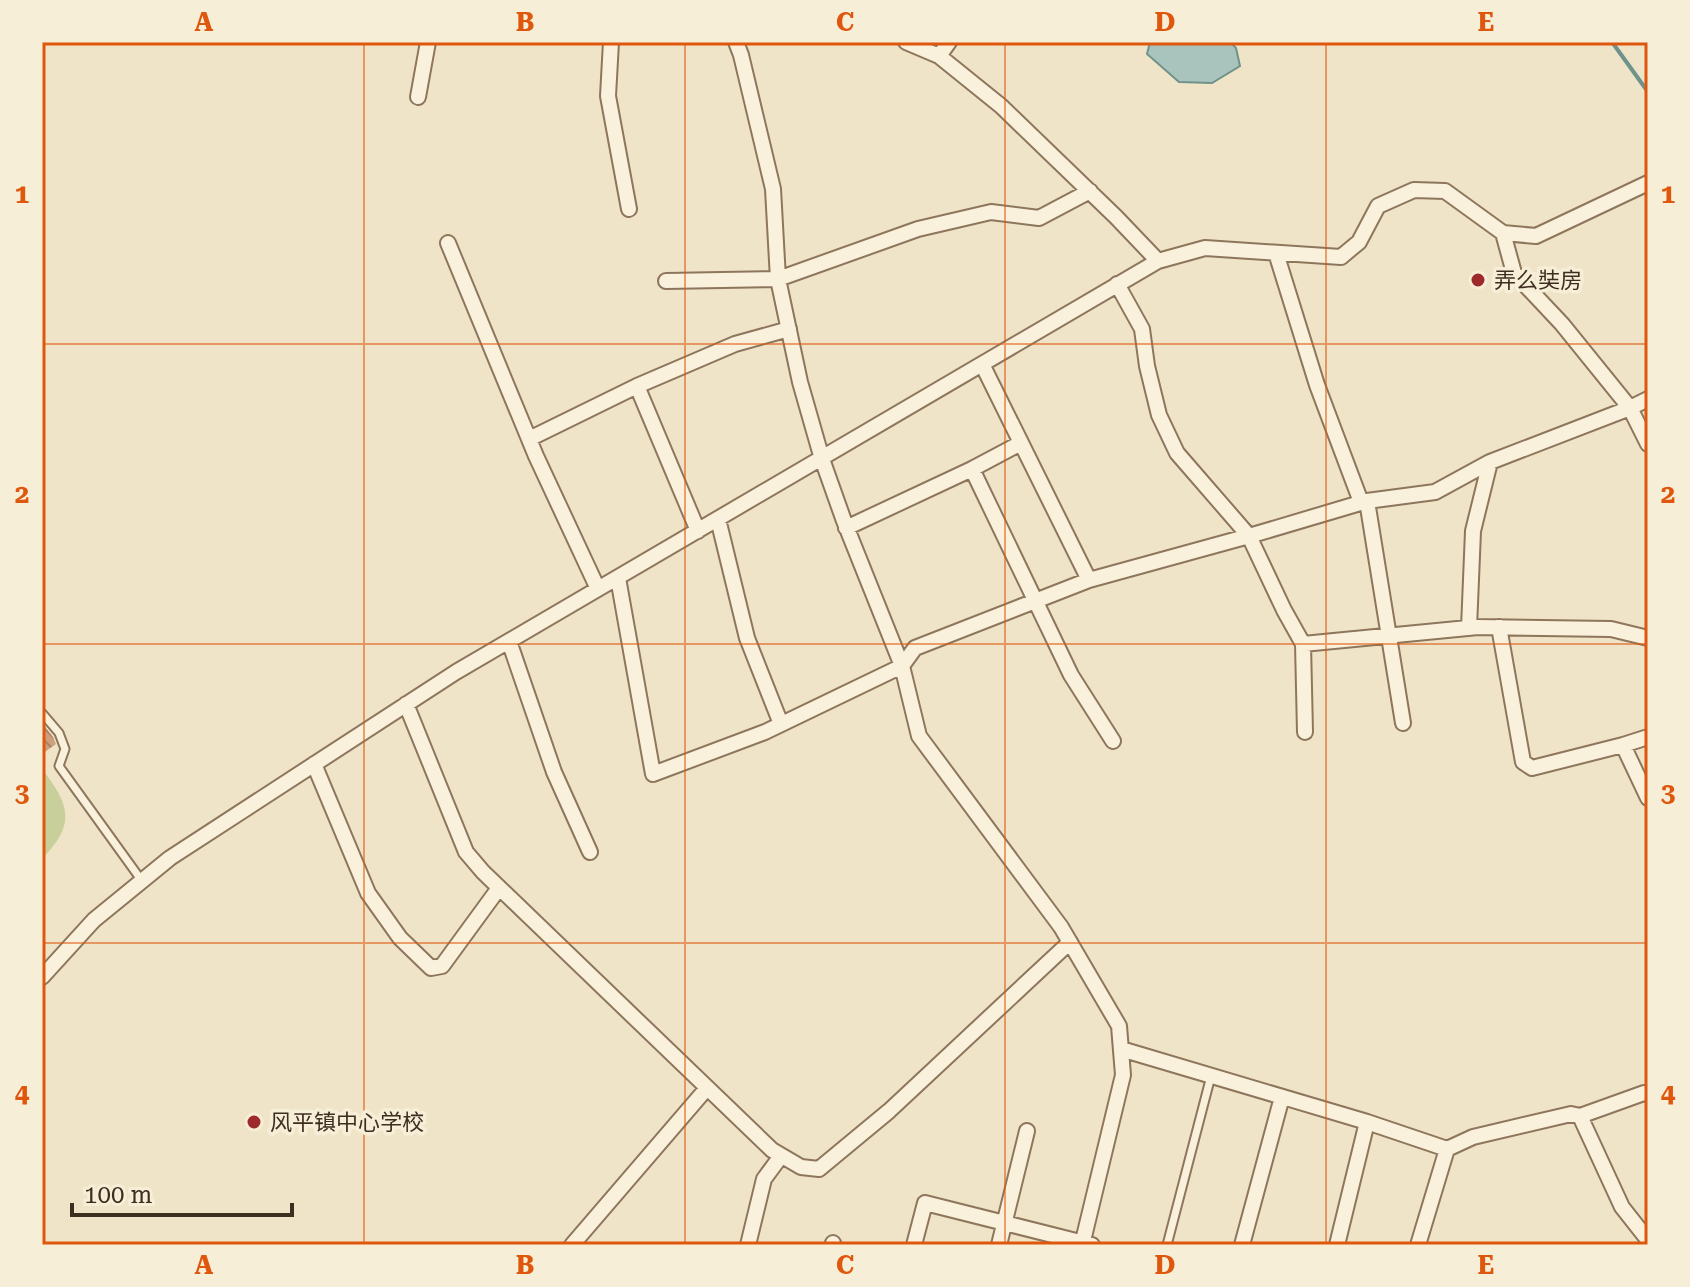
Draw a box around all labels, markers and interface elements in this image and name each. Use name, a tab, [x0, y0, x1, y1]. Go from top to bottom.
text: A	[195, 7, 214, 37]
text: B	[516, 7, 534, 37]
text: C	[836, 7, 854, 37]
text: D	[1155, 7, 1175, 37]
text: E	[1478, 7, 1494, 37]
text: 1	[15, 179, 29, 209]
text: 1	[1661, 179, 1675, 209]
place label: 弄么奘房	[1494, 268, 1582, 293]
marker: 弄么奘房	[1469, 271, 1487, 289]
text: 2	[15, 479, 29, 509]
text: 2	[1661, 479, 1675, 509]
text: 3	[15, 778, 29, 808]
text: 3	[1661, 778, 1675, 808]
text: 4	[15, 1078, 30, 1108]
text: 4	[1661, 1078, 1676, 1108]
place label: 风平镇中心学校	[270, 1110, 424, 1135]
marker: 风平镇中心学校	[245, 1113, 263, 1131]
scale bar	[72, 1167, 292, 1217]
text: 100 m	[84, 1181, 152, 1209]
text: A	[195, 1250, 214, 1280]
text: B	[516, 1250, 534, 1280]
text: C	[836, 1250, 854, 1280]
text: D	[1155, 1250, 1175, 1280]
text: E	[1478, 1250, 1494, 1280]

